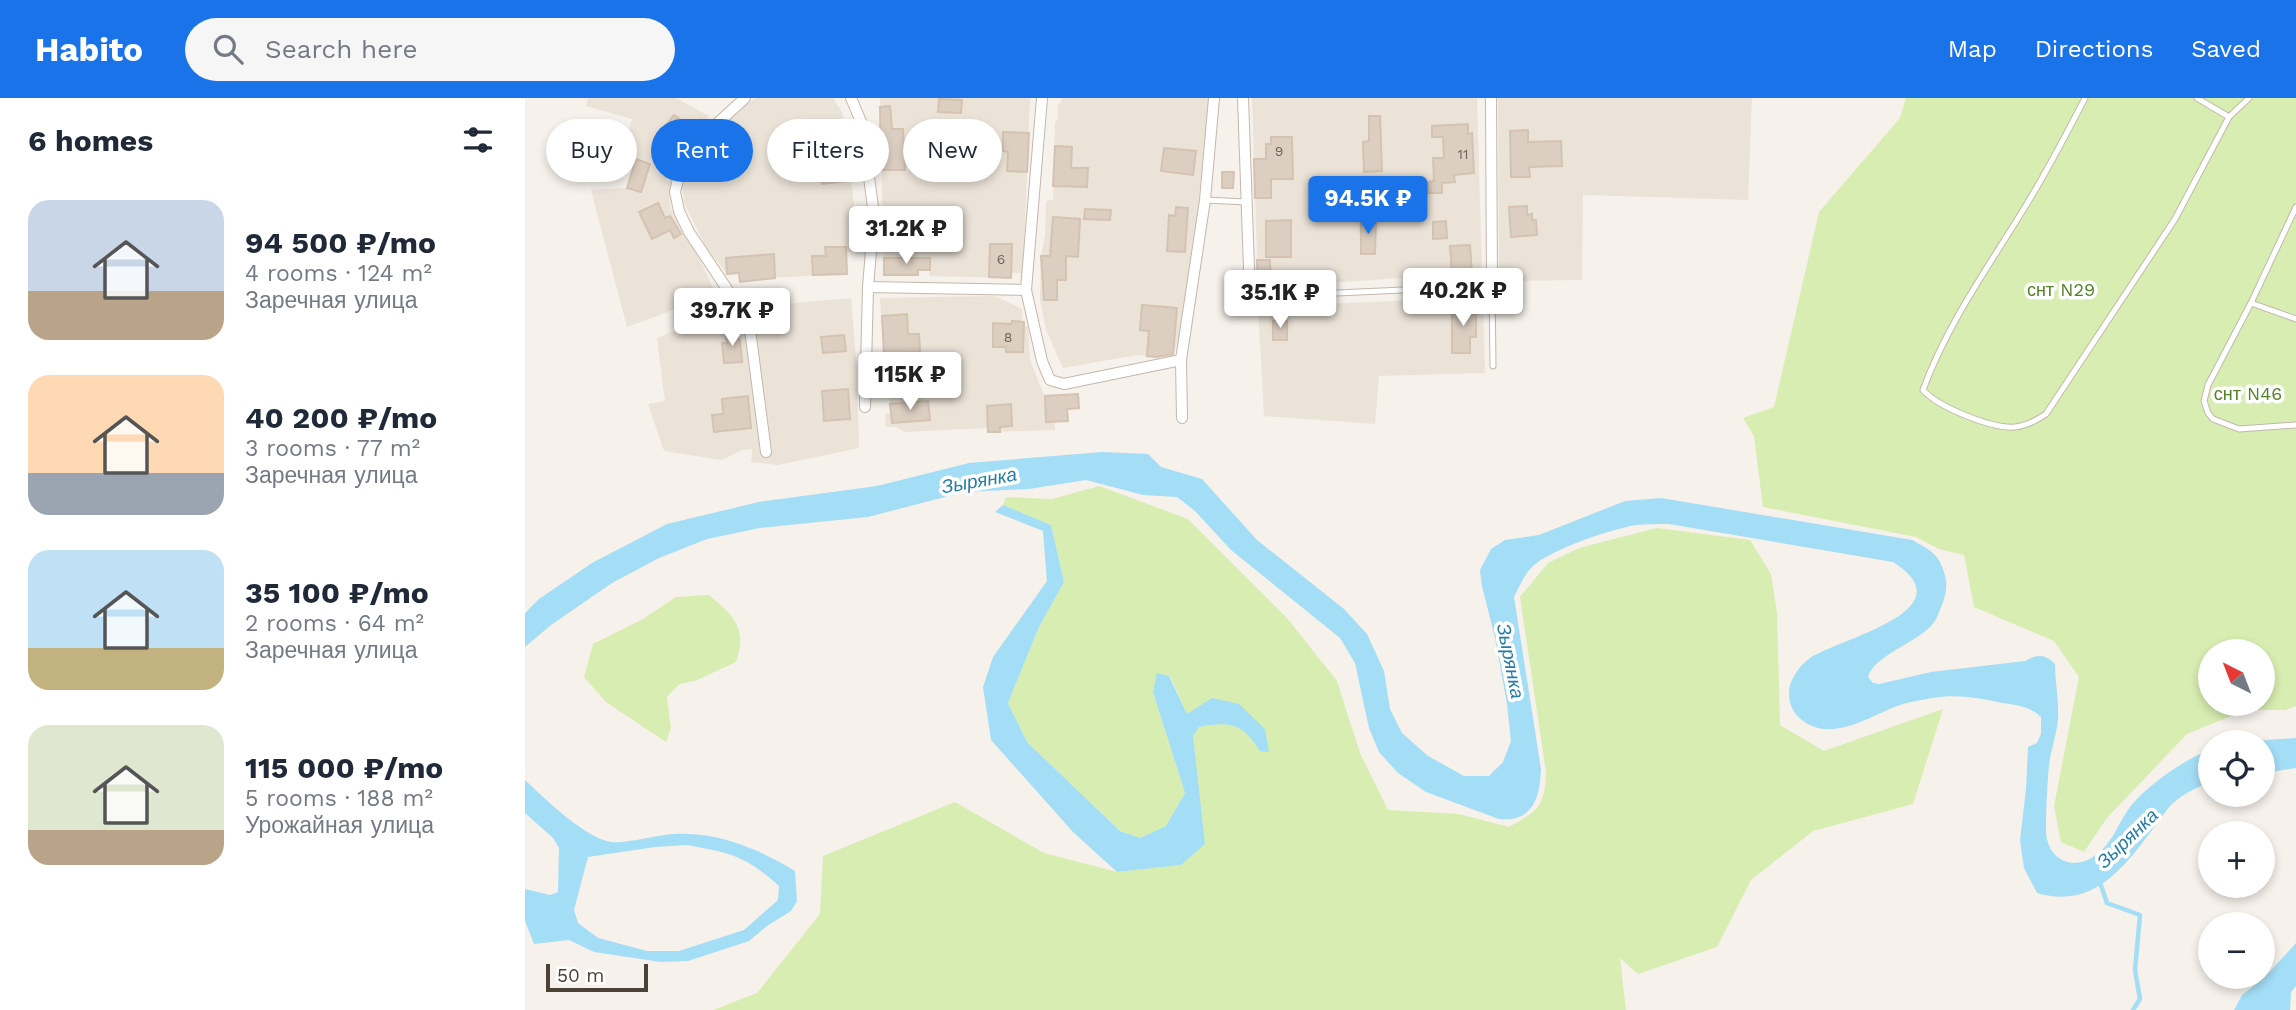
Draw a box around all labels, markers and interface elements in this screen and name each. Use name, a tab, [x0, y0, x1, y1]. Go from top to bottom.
search box	[185, 18, 675, 81]
text: Habito	[35, 30, 143, 69]
icon: search	[209, 30, 247, 68]
text: Search here	[265, 34, 417, 64]
text: Map	[1948, 35, 1997, 63]
text: Directions	[2035, 35, 2153, 63]
text: Saved	[2191, 35, 2261, 63]
chip: Buy	[546, 119, 637, 182]
chip: Rent	[651, 119, 753, 182]
chip: Filters	[767, 119, 889, 182]
chip: New	[903, 119, 1002, 182]
icon: filters	[459, 121, 497, 159]
text: 6 homes	[28, 123, 153, 158]
house number: 9	[1275, 143, 1283, 159]
house number: 11	[1458, 146, 1468, 162]
pin: 94.5K ₽	[1303, 176, 1433, 236]
text: 94.5K ₽	[1324, 185, 1412, 212]
pin: 31.2K ₽	[841, 206, 971, 266]
text: 31.2K ₽	[865, 215, 947, 242]
text: 94 500 ₽/mo	[245, 225, 436, 260]
icon: home	[84, 228, 168, 312]
house number: 6	[997, 251, 1005, 267]
text: 4 rooms · 124 m²	[245, 260, 432, 287]
pin: 40.2K ₽	[1398, 268, 1528, 328]
pin: 35.1K ₽	[1215, 271, 1345, 330]
text: 40.2K ₽	[1419, 277, 1507, 304]
text: 35.1K ₽	[1240, 279, 1320, 306]
park label: снт N29	[2027, 279, 2095, 300]
text: Заречная улица	[245, 287, 418, 314]
pin: 39.7K ₽	[667, 288, 797, 348]
text: 39.7K ₽	[690, 297, 774, 324]
house number: 8	[1004, 329, 1012, 345]
pin: 115K ₽	[853, 352, 967, 412]
text: 115K ₽	[874, 361, 946, 388]
park label: снт N46	[2214, 383, 2282, 404]
text: 40 200 ₽/mo	[245, 400, 437, 435]
icon: home	[84, 403, 168, 487]
text: 3 rooms · 77 m²	[245, 435, 420, 462]
text: Заречная улица	[245, 462, 418, 489]
water label: Зырянка	[940, 463, 1019, 498]
text: 35 100 ₽/mo	[245, 575, 429, 610]
icon: home	[84, 578, 168, 662]
text: 2 rooms · 64 m²	[245, 610, 424, 637]
water label: Зырянка	[1492, 622, 1529, 701]
text: Заречная улица	[245, 637, 418, 664]
north arrow	[2198, 639, 2275, 716]
map controls	[2198, 639, 2275, 989]
button: locate	[2198, 730, 2275, 807]
text: 115 000 ₽/mo	[245, 750, 443, 785]
icon: home	[84, 753, 168, 837]
text: 5 rooms · 188 m²	[245, 785, 433, 812]
water label: Зырянка	[2092, 804, 2163, 873]
text: Урожайная улица	[245, 812, 434, 839]
button: +	[2198, 821, 2275, 898]
button: −	[2198, 912, 2275, 989]
scale bar	[546, 961, 647, 993]
text: 50 m	[557, 964, 604, 987]

